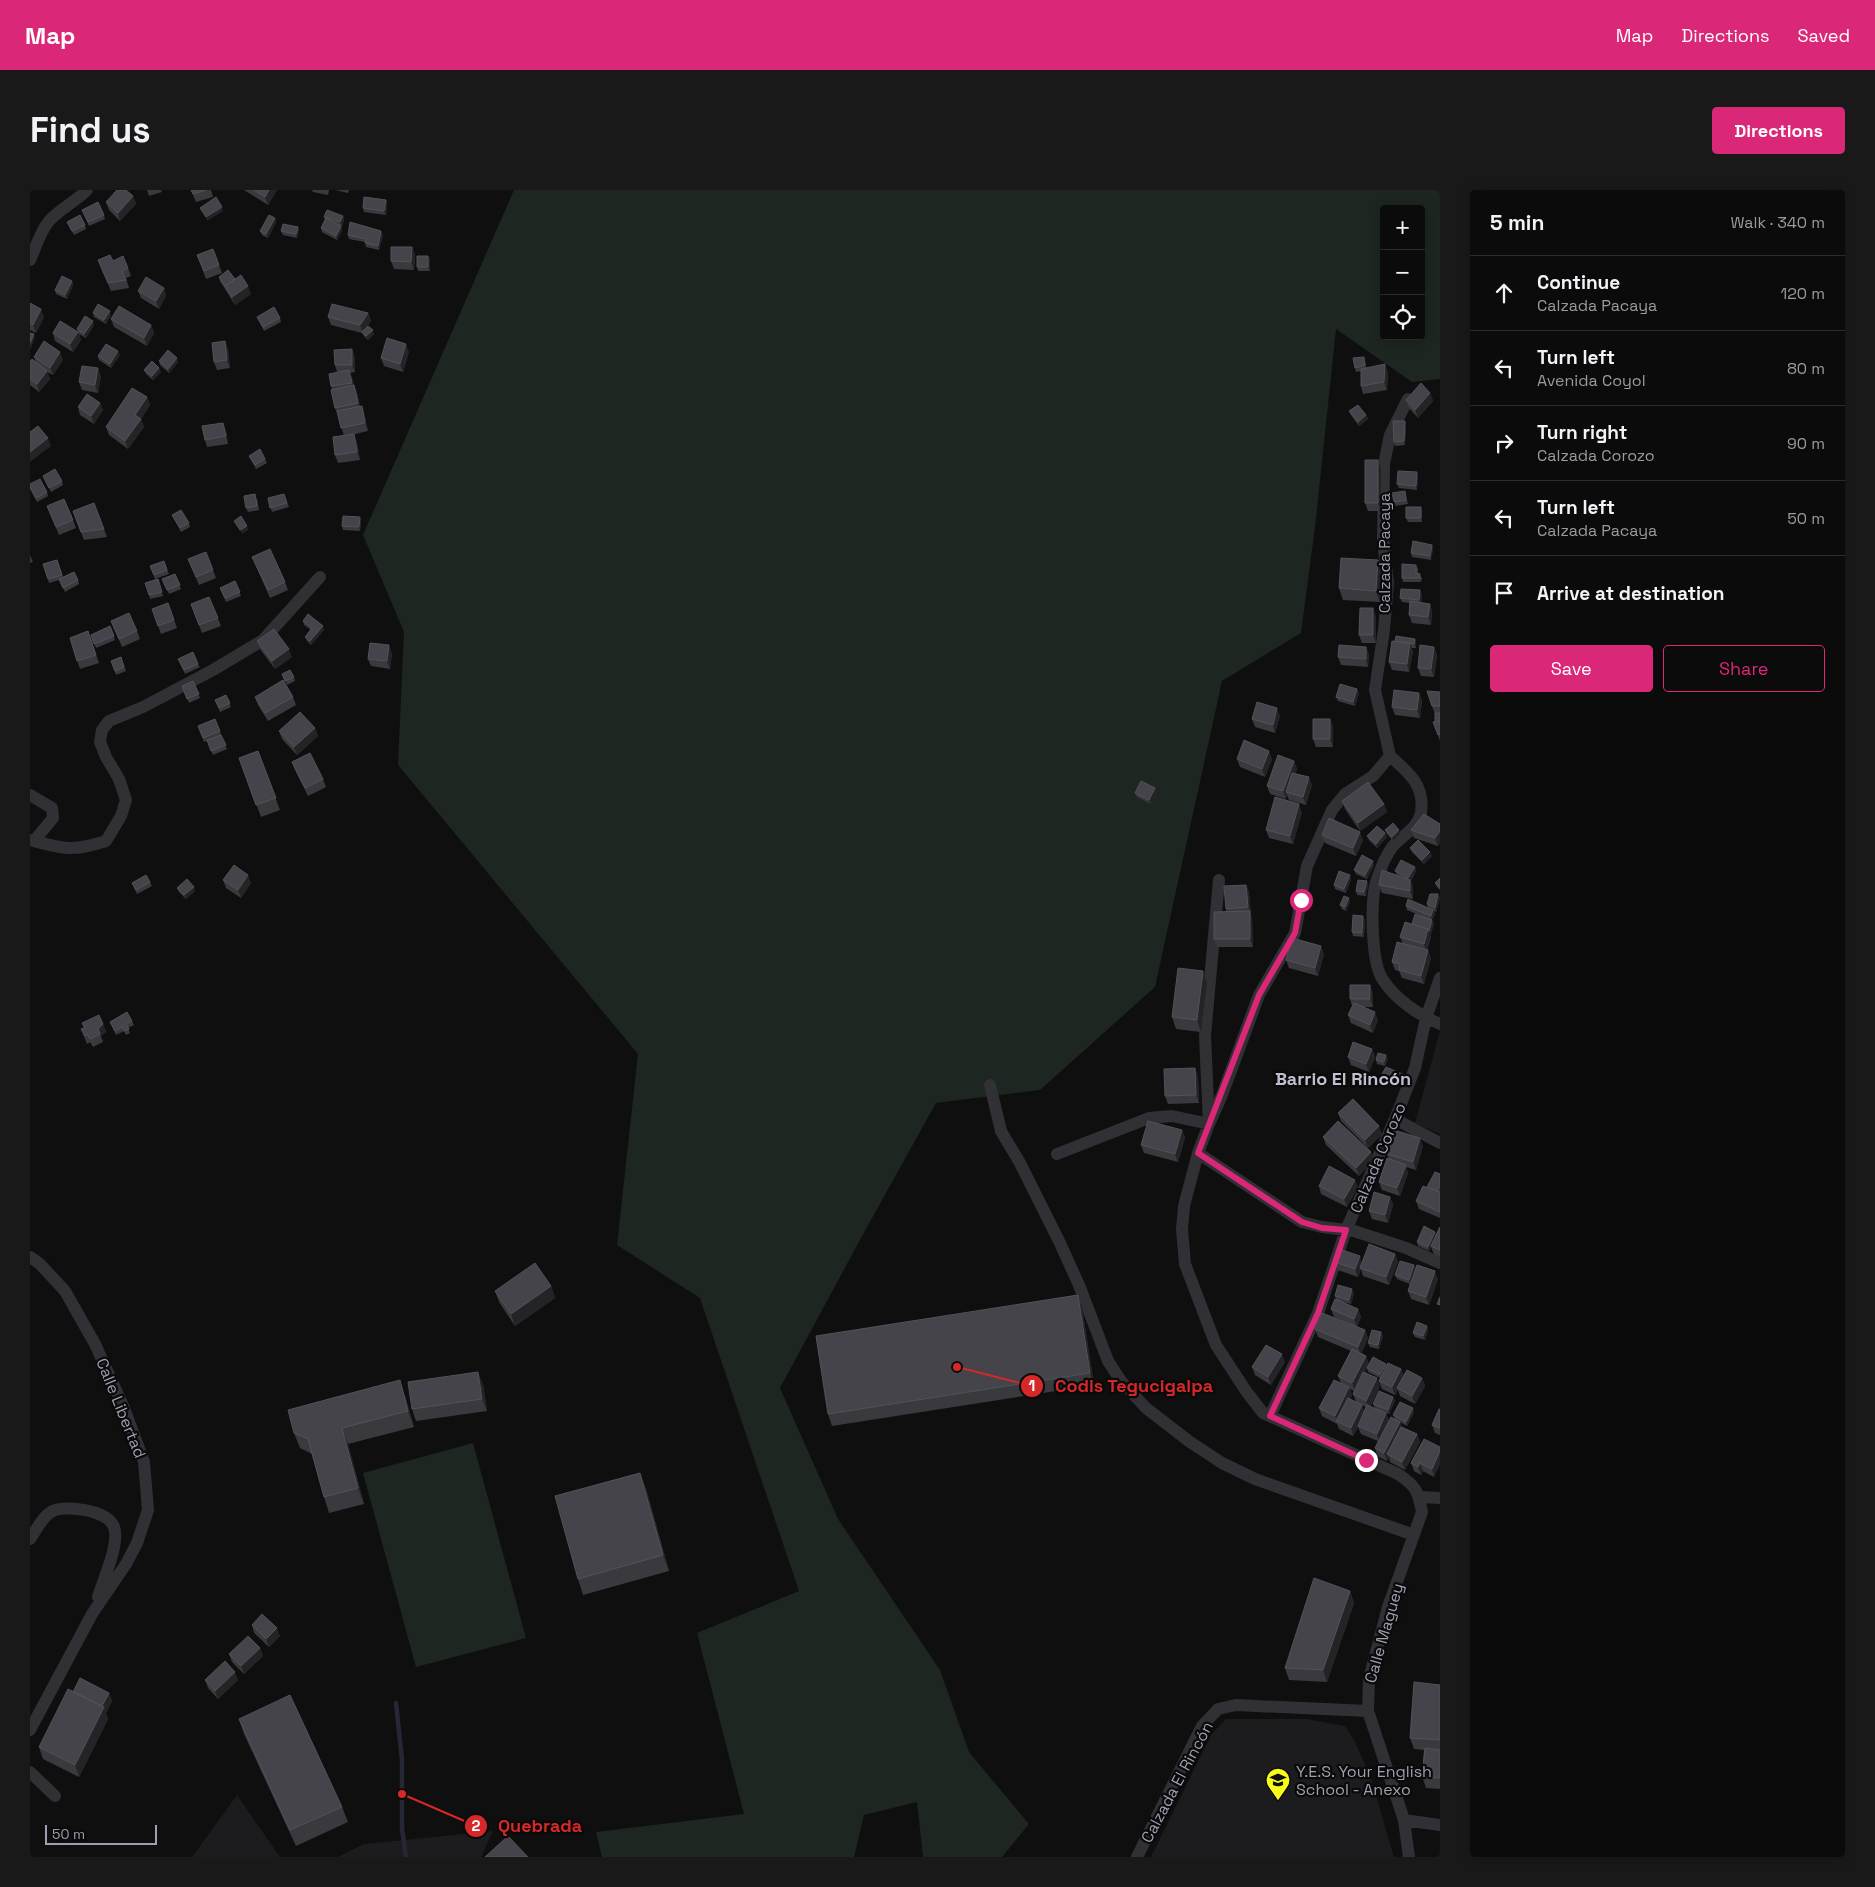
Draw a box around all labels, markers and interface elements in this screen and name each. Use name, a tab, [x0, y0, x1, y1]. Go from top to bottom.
text: Map	[25, 20, 75, 51]
text: Map	[1616, 24, 1653, 47]
text: Directions	[1681, 24, 1770, 47]
text: Saved	[1798, 24, 1850, 47]
button: Directions	[1712, 107, 1845, 154]
text: Find us	[30, 108, 151, 152]
map controls	[1380, 205, 1425, 340]
button: +	[1380, 205, 1425, 250]
text: 5 min	[1490, 209, 1544, 236]
text: Walk · 340 m	[1730, 212, 1825, 233]
button: −	[1380, 250, 1425, 295]
text: Continue	[1537, 270, 1620, 295]
icon: ahead	[1490, 279, 1518, 307]
text: 120 m	[1781, 283, 1825, 304]
button: locate	[1380, 295, 1425, 340]
text: Calzada Pacaya	[1537, 295, 1657, 316]
text: Turn left	[1537, 345, 1615, 370]
icon: left	[1490, 354, 1518, 382]
text: 80 m	[1787, 358, 1825, 379]
text: Avenida Coyol	[1537, 370, 1646, 391]
text: Turn right	[1537, 420, 1627, 445]
icon: right	[1490, 429, 1518, 457]
text: 90 m	[1787, 433, 1825, 454]
text: Calzada Corozo	[1537, 445, 1655, 466]
street label: Calzada Pacaya	[1374, 493, 1395, 613]
text: Turn left	[1537, 495, 1615, 520]
icon: left	[1490, 504, 1518, 532]
text: 50 m	[1787, 508, 1825, 529]
text: Calzada Pacaya	[1537, 520, 1657, 541]
icon: arrive	[1490, 579, 1518, 607]
text: Arrive at destination	[1537, 581, 1725, 606]
button: Save	[1490, 645, 1653, 692]
button: Share	[1663, 645, 1825, 692]
route start	[1290, 889, 1313, 912]
district label: Barrio El Rincón	[1275, 1067, 1411, 1090]
street label: Calzada Corozo	[1345, 1100, 1411, 1216]
street label: Calle Libertad	[91, 1355, 151, 1461]
callout: Codis Tegucigalpa	[1019, 1369, 1223, 1402]
text: Codis Tegucigalpa	[1055, 1374, 1214, 1397]
text: 1	[1029, 1376, 1035, 1395]
route end	[1355, 1449, 1378, 1472]
street label: Calle Maguey	[1360, 1581, 1408, 1685]
street label: Calzada El Rincón	[1136, 1718, 1218, 1846]
place label: Y.E.S. Your English School - Anexo	[1296, 1761, 1432, 1800]
school or university icon: Y.E.S. Your English School - Anexo	[1265, 1767, 1291, 1801]
callout: Quebrada	[463, 1809, 592, 1842]
text: Quebrada	[498, 1814, 583, 1837]
text: 2	[472, 1816, 481, 1835]
scale bar	[45, 1822, 158, 1845]
text: 50 m	[52, 1825, 85, 1843]

